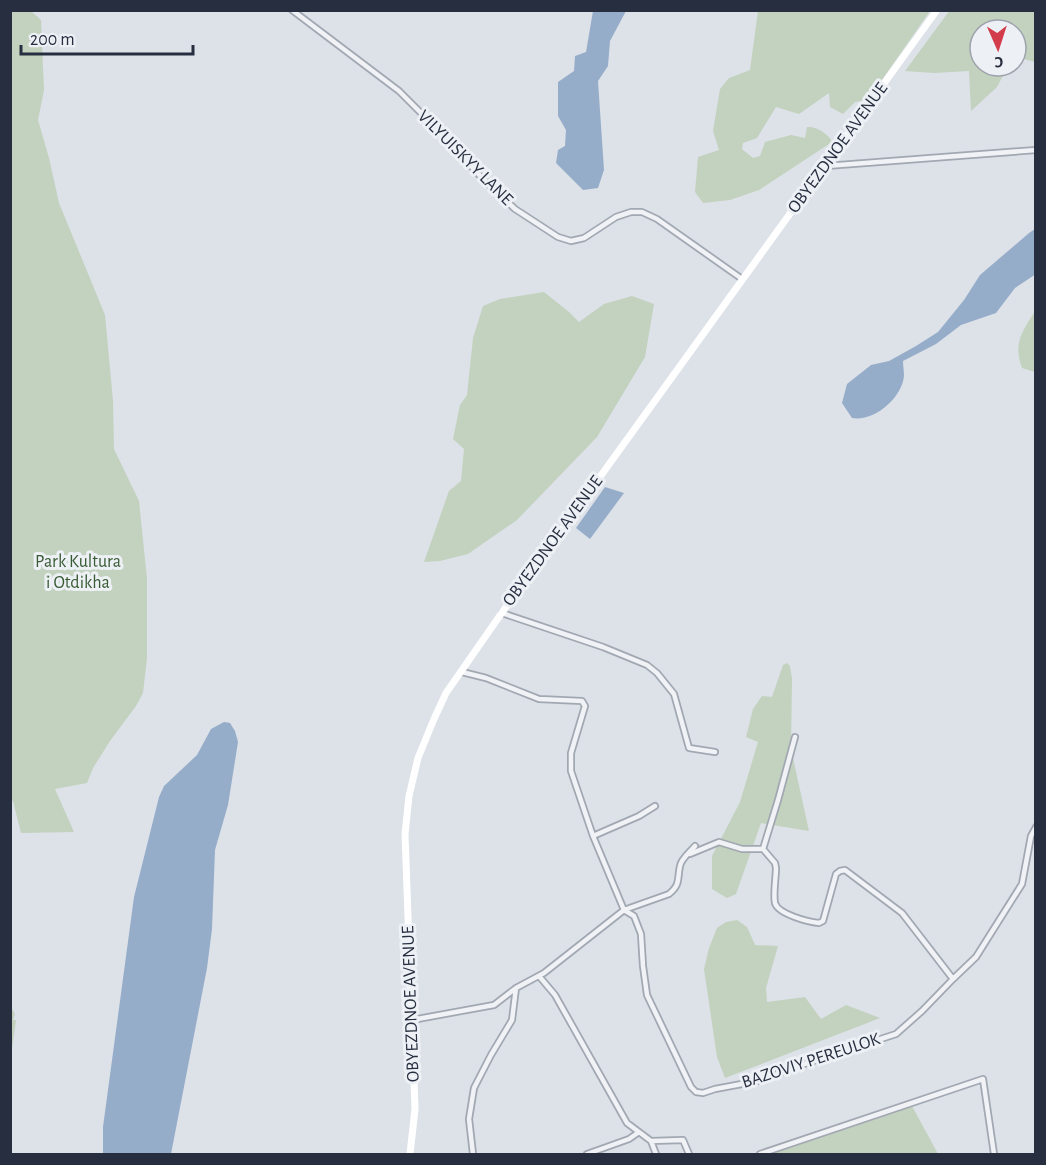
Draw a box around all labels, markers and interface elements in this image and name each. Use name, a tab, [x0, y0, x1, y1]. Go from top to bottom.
scale bar	[21, 18, 194, 56]
north arrow	[968, 18, 1028, 78]
text: 200 m	[30, 31, 75, 49]
text: С	[994, 54, 1004, 70]
street label: OBYEZDNOE AVENUE	[785, 79, 891, 217]
street label: VILYUISKYY LANE	[414, 107, 516, 209]
street label: OBYEZDNOE AVENUE	[500, 472, 606, 610]
park label: Park Kultura i Otdikha	[35, 553, 121, 592]
street label: OBYEZDNOE AVENUE	[399, 925, 423, 1083]
street label: BAZOVIY PEREULOK	[740, 1030, 883, 1092]

